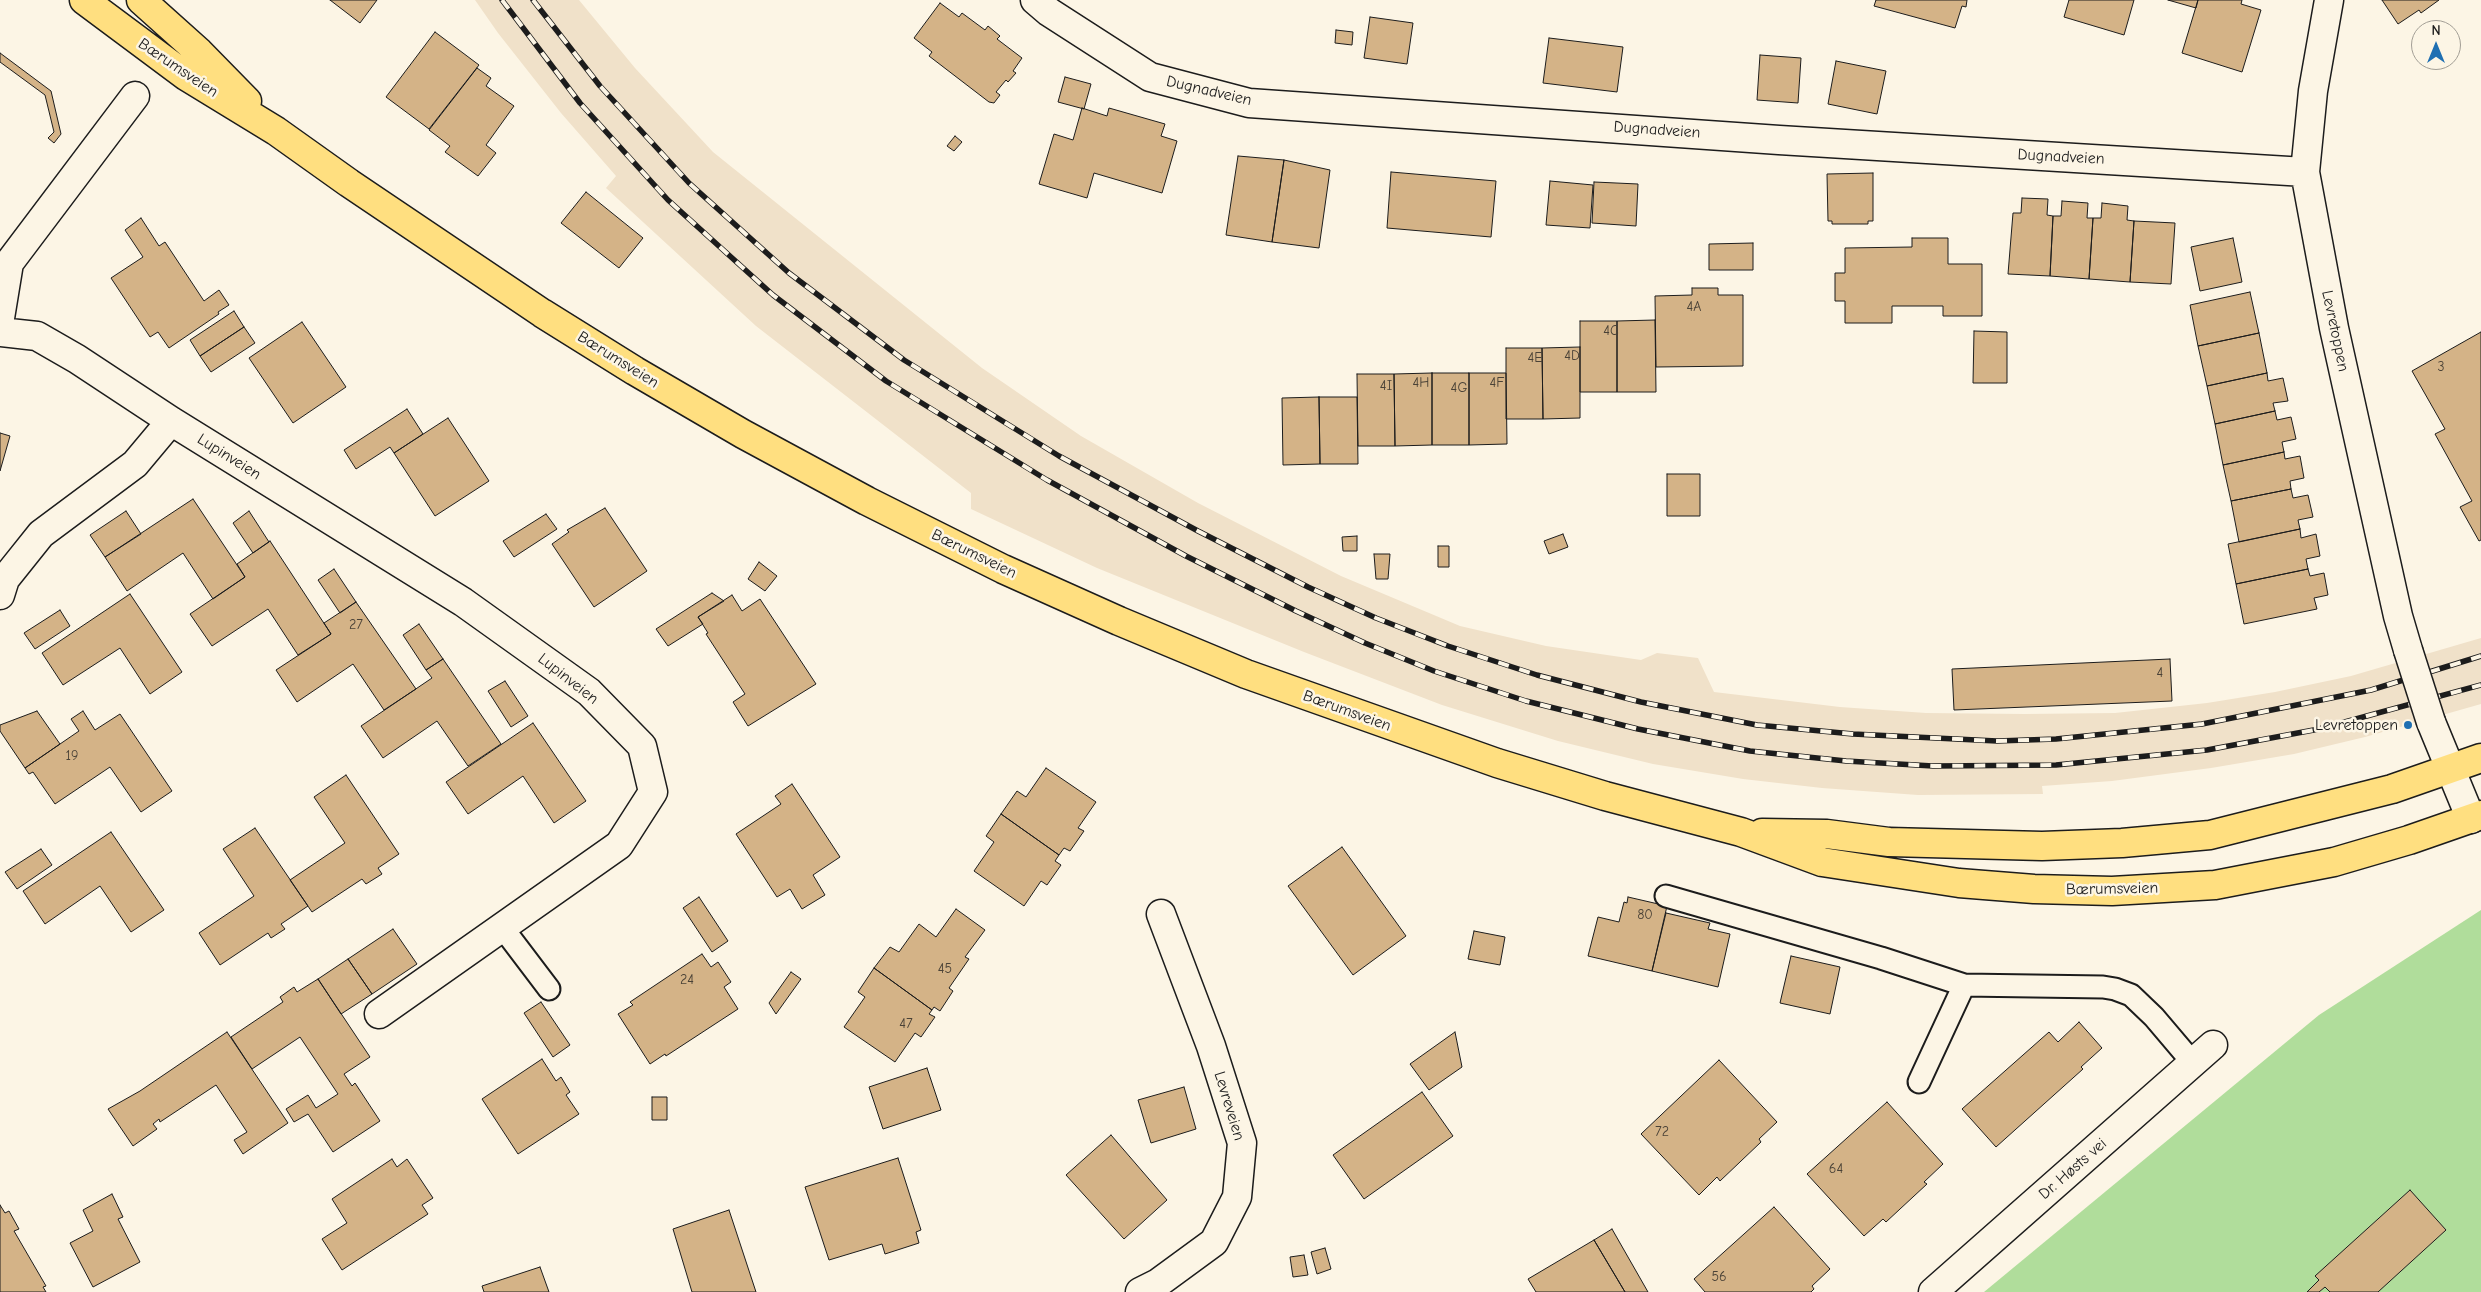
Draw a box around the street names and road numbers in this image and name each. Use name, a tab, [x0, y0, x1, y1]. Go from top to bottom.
street label: Bærumsveien	[134, 34, 222, 102]
street label: Dugnadveien	[1164, 72, 1254, 110]
street label: Dugnadveien	[1613, 117, 1701, 143]
street label: Dugnadveien	[2017, 145, 2105, 169]
street label: Levretoppen	[2317, 288, 2353, 374]
street label: Bærumsveien	[574, 327, 662, 393]
street label: Lupinveien	[193, 430, 265, 484]
street label: Bærumsveien	[928, 525, 1020, 583]
street label: Lupinveien	[534, 649, 602, 709]
street label: Bærumsveien	[1300, 686, 1394, 736]
street label: Bærumsveien	[2066, 879, 2158, 899]
street label: Levreveien	[1209, 1069, 1249, 1143]
street label: Dr. Høsts vei	[2035, 1134, 2111, 1204]

